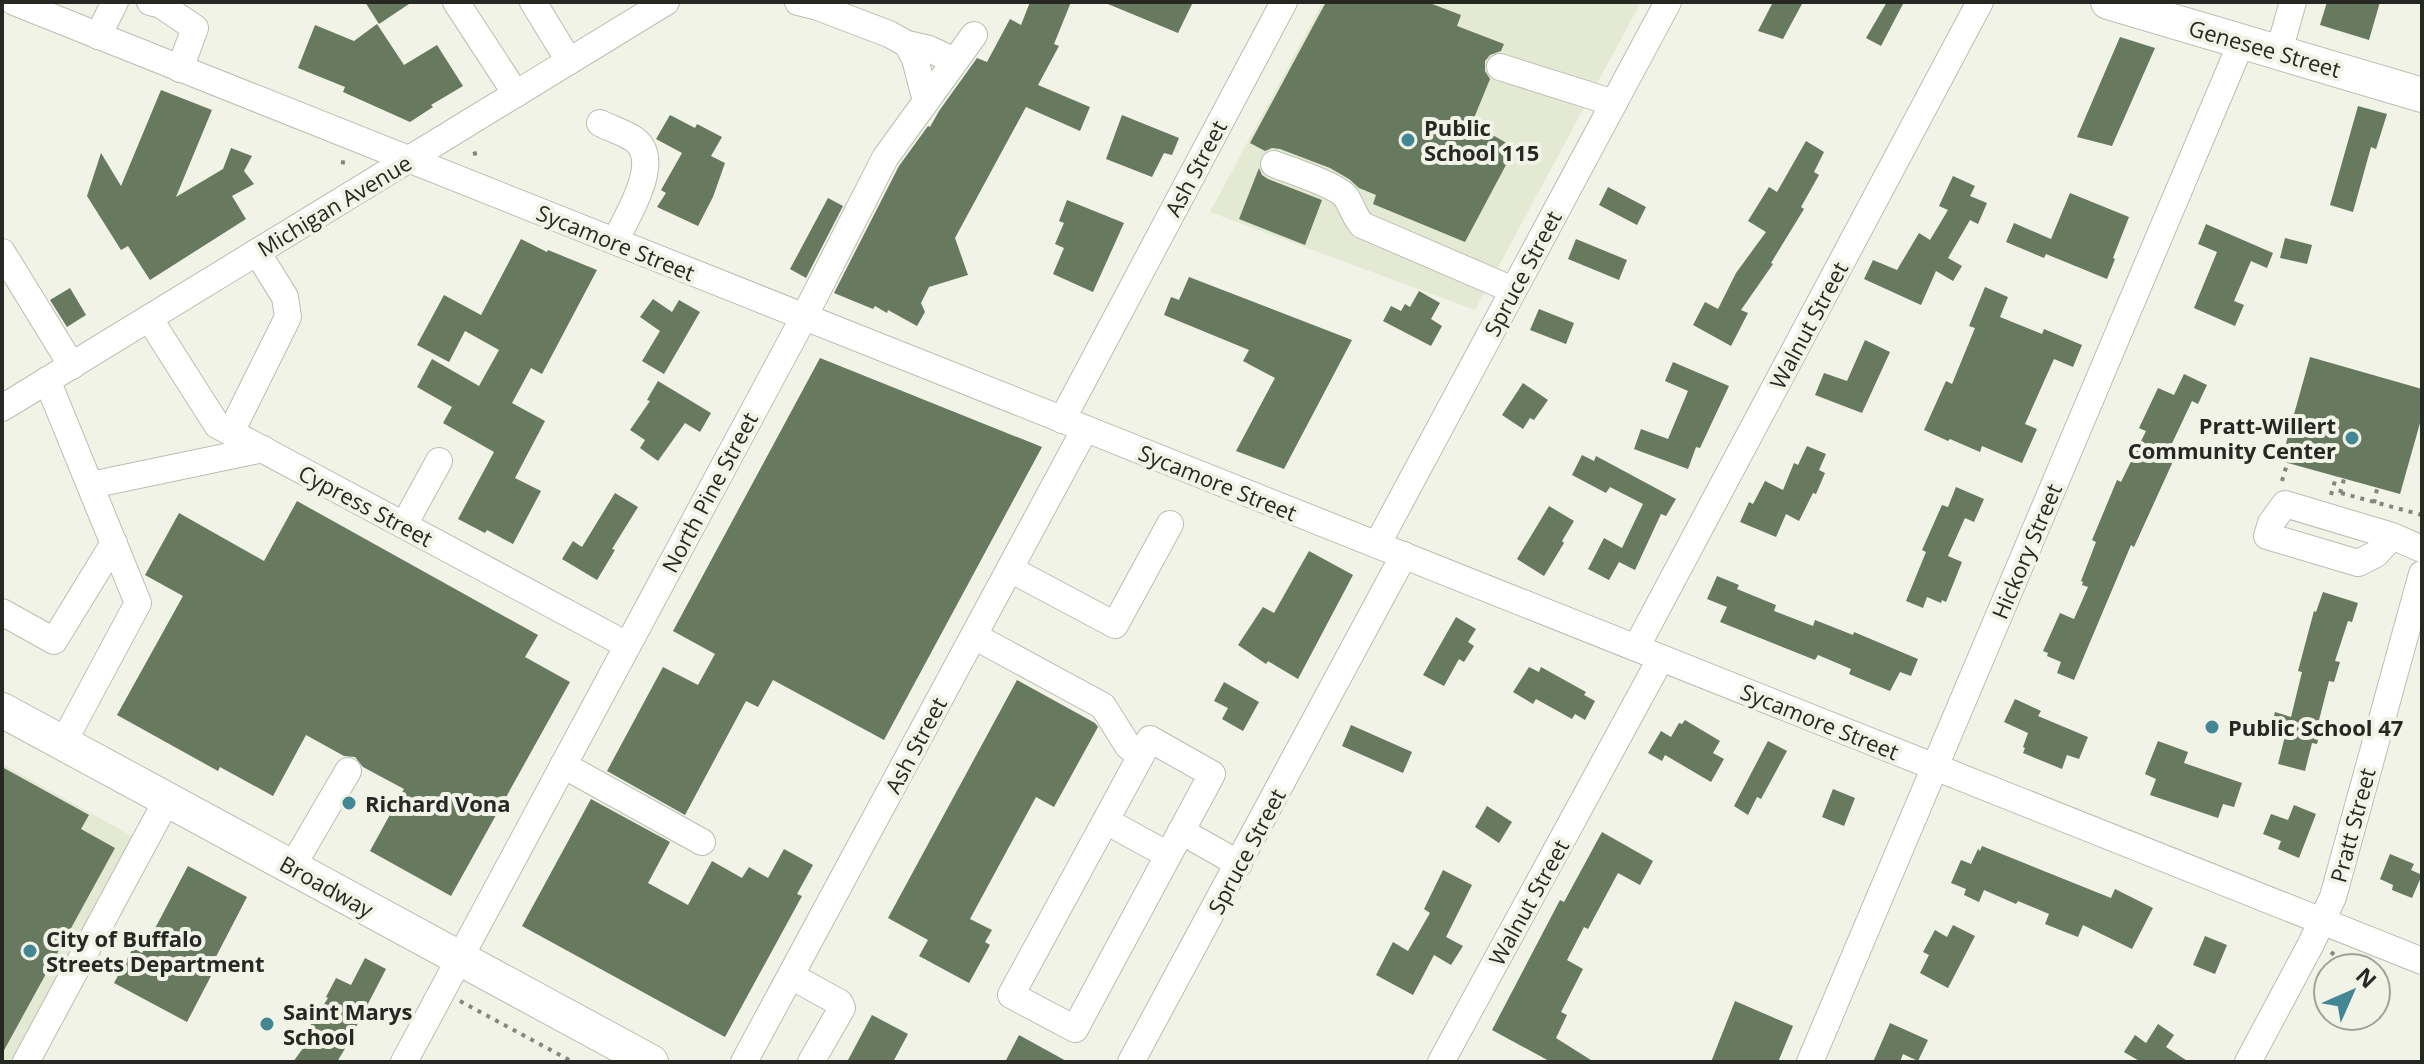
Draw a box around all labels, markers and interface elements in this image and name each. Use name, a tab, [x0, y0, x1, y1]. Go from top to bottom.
street label: Genesee Street	[2186, 12, 2345, 84]
place label: Public School 115	[1424, 112, 1539, 167]
street label: Ash Street	[1157, 114, 1233, 221]
marker: Public School 115	[1399, 131, 1417, 149]
street label: Michigan Avenue	[251, 147, 417, 263]
street label: Sycamore Street	[533, 197, 700, 287]
street label: Spruce Street	[1476, 205, 1568, 341]
street label: Walnut Street	[1762, 256, 1854, 394]
street label: North Pine Street	[654, 406, 764, 577]
place label: Pratt-Willert Community Center	[2128, 410, 2336, 465]
marker: Pratt-Willert Community Center	[2343, 429, 2361, 447]
street label: Sycamore Street	[1135, 437, 1302, 527]
street label: Cypress Street	[294, 457, 438, 553]
street label: Hickory Street	[1984, 479, 2068, 623]
street label: Sycamore Street	[1737, 676, 1904, 766]
street label: Ash Street	[877, 691, 953, 798]
place label: Public School 47	[2228, 712, 2403, 742]
marker: Public School 47	[2203, 718, 2221, 736]
street label: Pratt Street	[2322, 764, 2382, 886]
street label: Spruce Street	[1200, 783, 1292, 919]
place label: Richard Vona	[365, 788, 511, 818]
marker: Richard Vona	[340, 794, 358, 812]
street label: Walnut Street	[1481, 833, 1575, 971]
street label: Broadway	[275, 848, 380, 924]
place label: City of Buffalo Streets Department	[46, 923, 265, 978]
marker: City of Buffalo Streets Department	[21, 942, 39, 960]
north arrow	[2312, 952, 2392, 1032]
text: N	[2350, 960, 2384, 994]
place label: Saint Marys School	[283, 996, 412, 1051]
marker: Saint Marys School	[258, 1015, 276, 1033]

